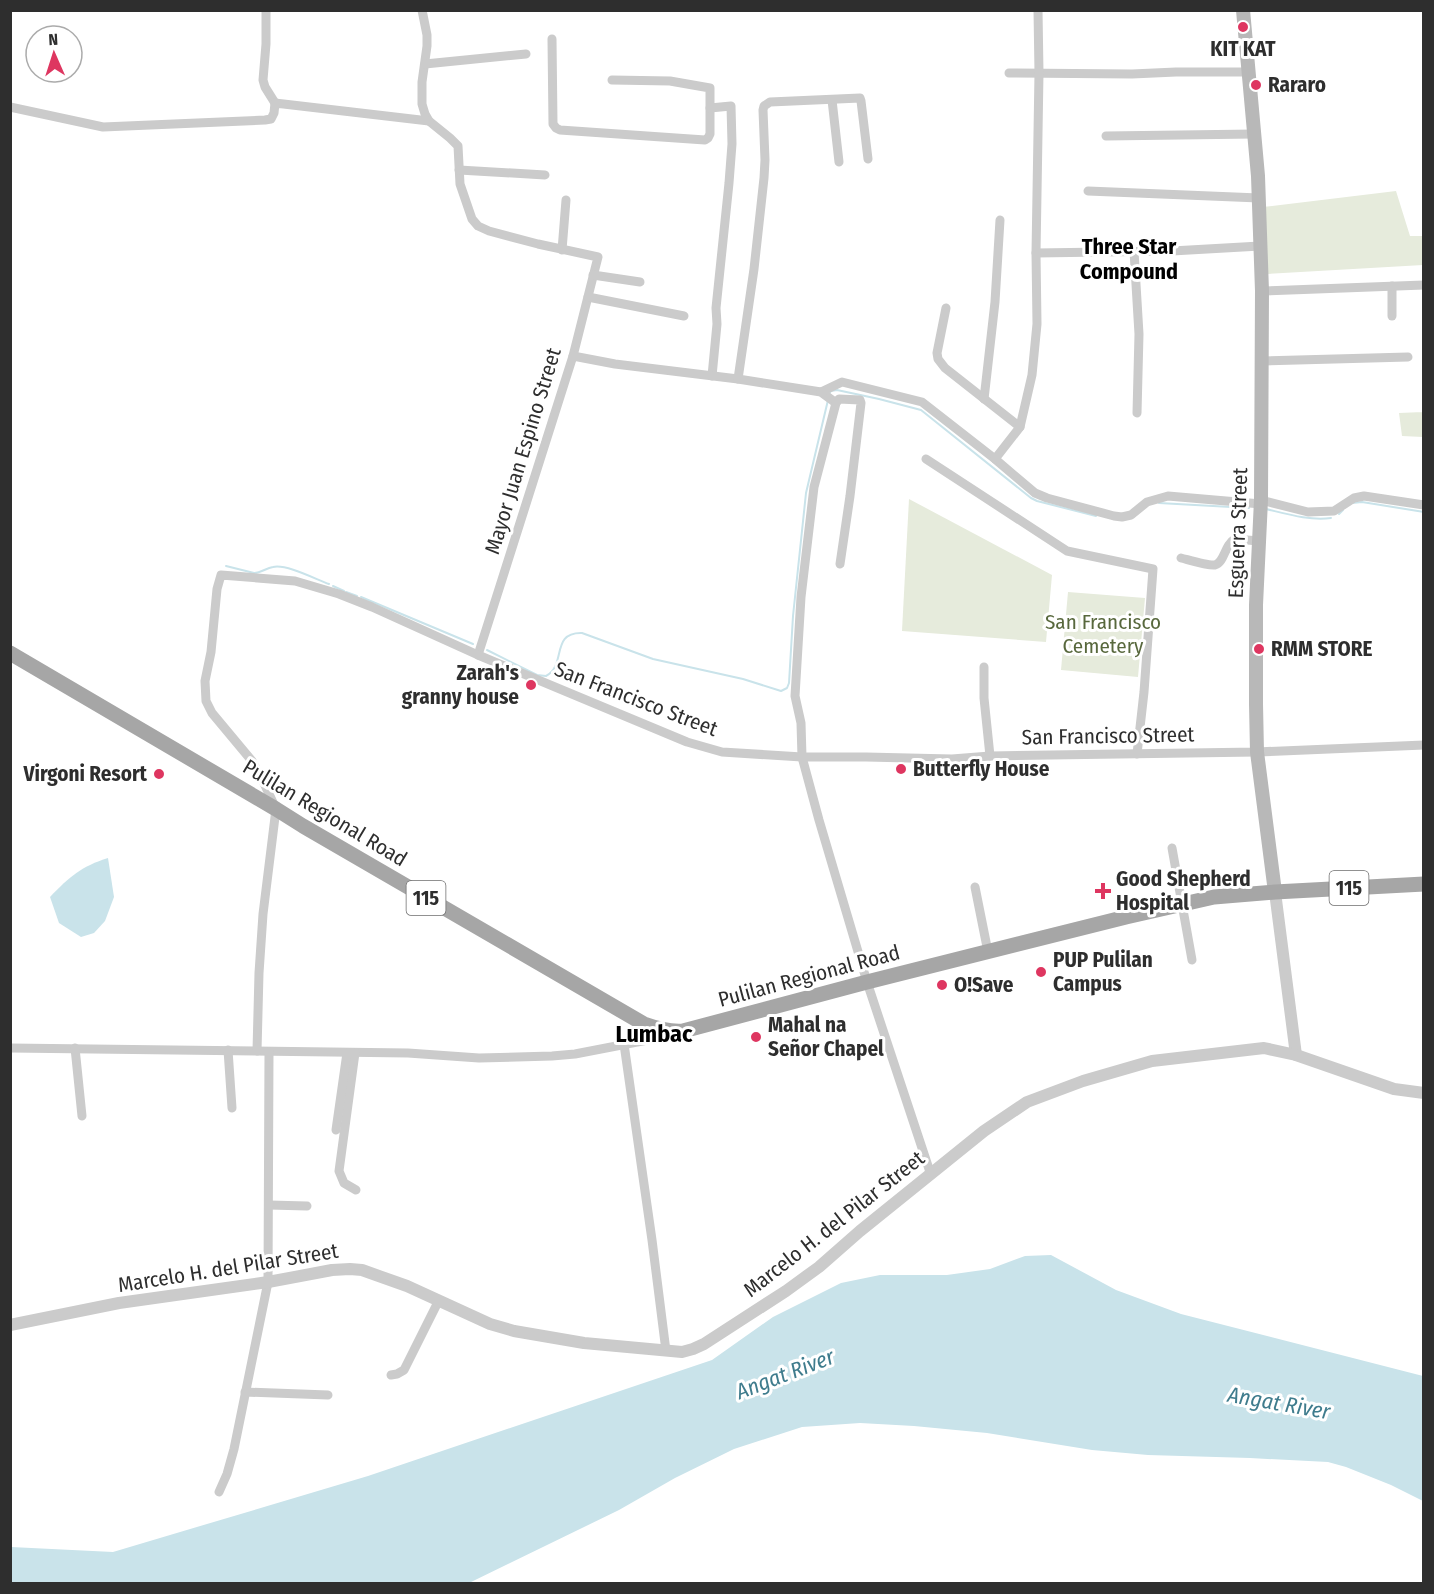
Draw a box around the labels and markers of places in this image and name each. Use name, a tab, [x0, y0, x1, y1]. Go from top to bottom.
marker: KIT KAT	[1236, 20, 1250, 34]
place label: KIT KAT	[1210, 36, 1276, 62]
place label: Rararo	[1268, 72, 1326, 98]
marker: Rararo	[1249, 78, 1263, 92]
place label: RMM STORE	[1271, 636, 1372, 662]
marker: RMM STORE	[1252, 642, 1266, 656]
place label: Zarah's granny house	[402, 660, 519, 710]
marker: Zarah's granny house	[524, 678, 538, 692]
place label: Butterfly House	[913, 756, 1050, 782]
place label: Virgoni Resort	[22, 761, 148, 787]
marker: Butterfly House	[894, 762, 908, 776]
marker: Virgoni Resort	[152, 767, 166, 781]
place label: Good Shepherd Hospital	[1116, 866, 1251, 916]
marker: Good Shepherd Hospital	[1094, 882, 1112, 900]
place label: PUP Pulilan Campus	[1053, 947, 1153, 997]
marker: PUP Pulilan Campus	[1034, 965, 1048, 979]
place label: O!Save	[954, 972, 1014, 998]
marker: O!Save	[935, 978, 949, 992]
place label: Mahal na Señor Chapel	[768, 1012, 884, 1062]
marker: Mahal na Señor Chapel	[749, 1030, 763, 1044]

